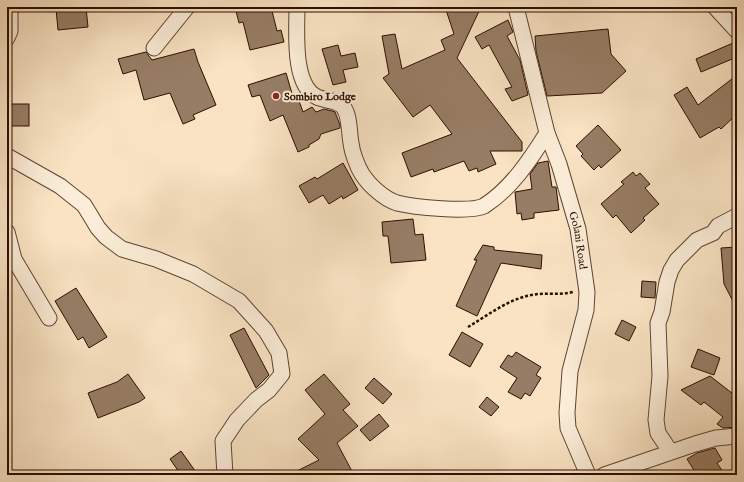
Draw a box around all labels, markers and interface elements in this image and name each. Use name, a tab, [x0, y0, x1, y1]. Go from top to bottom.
place label: Sombiro Lodge	[284, 90, 356, 104]
marker: Sombiro Lodge	[271, 91, 281, 101]
street label: Golani Road	[565, 210, 590, 270]

